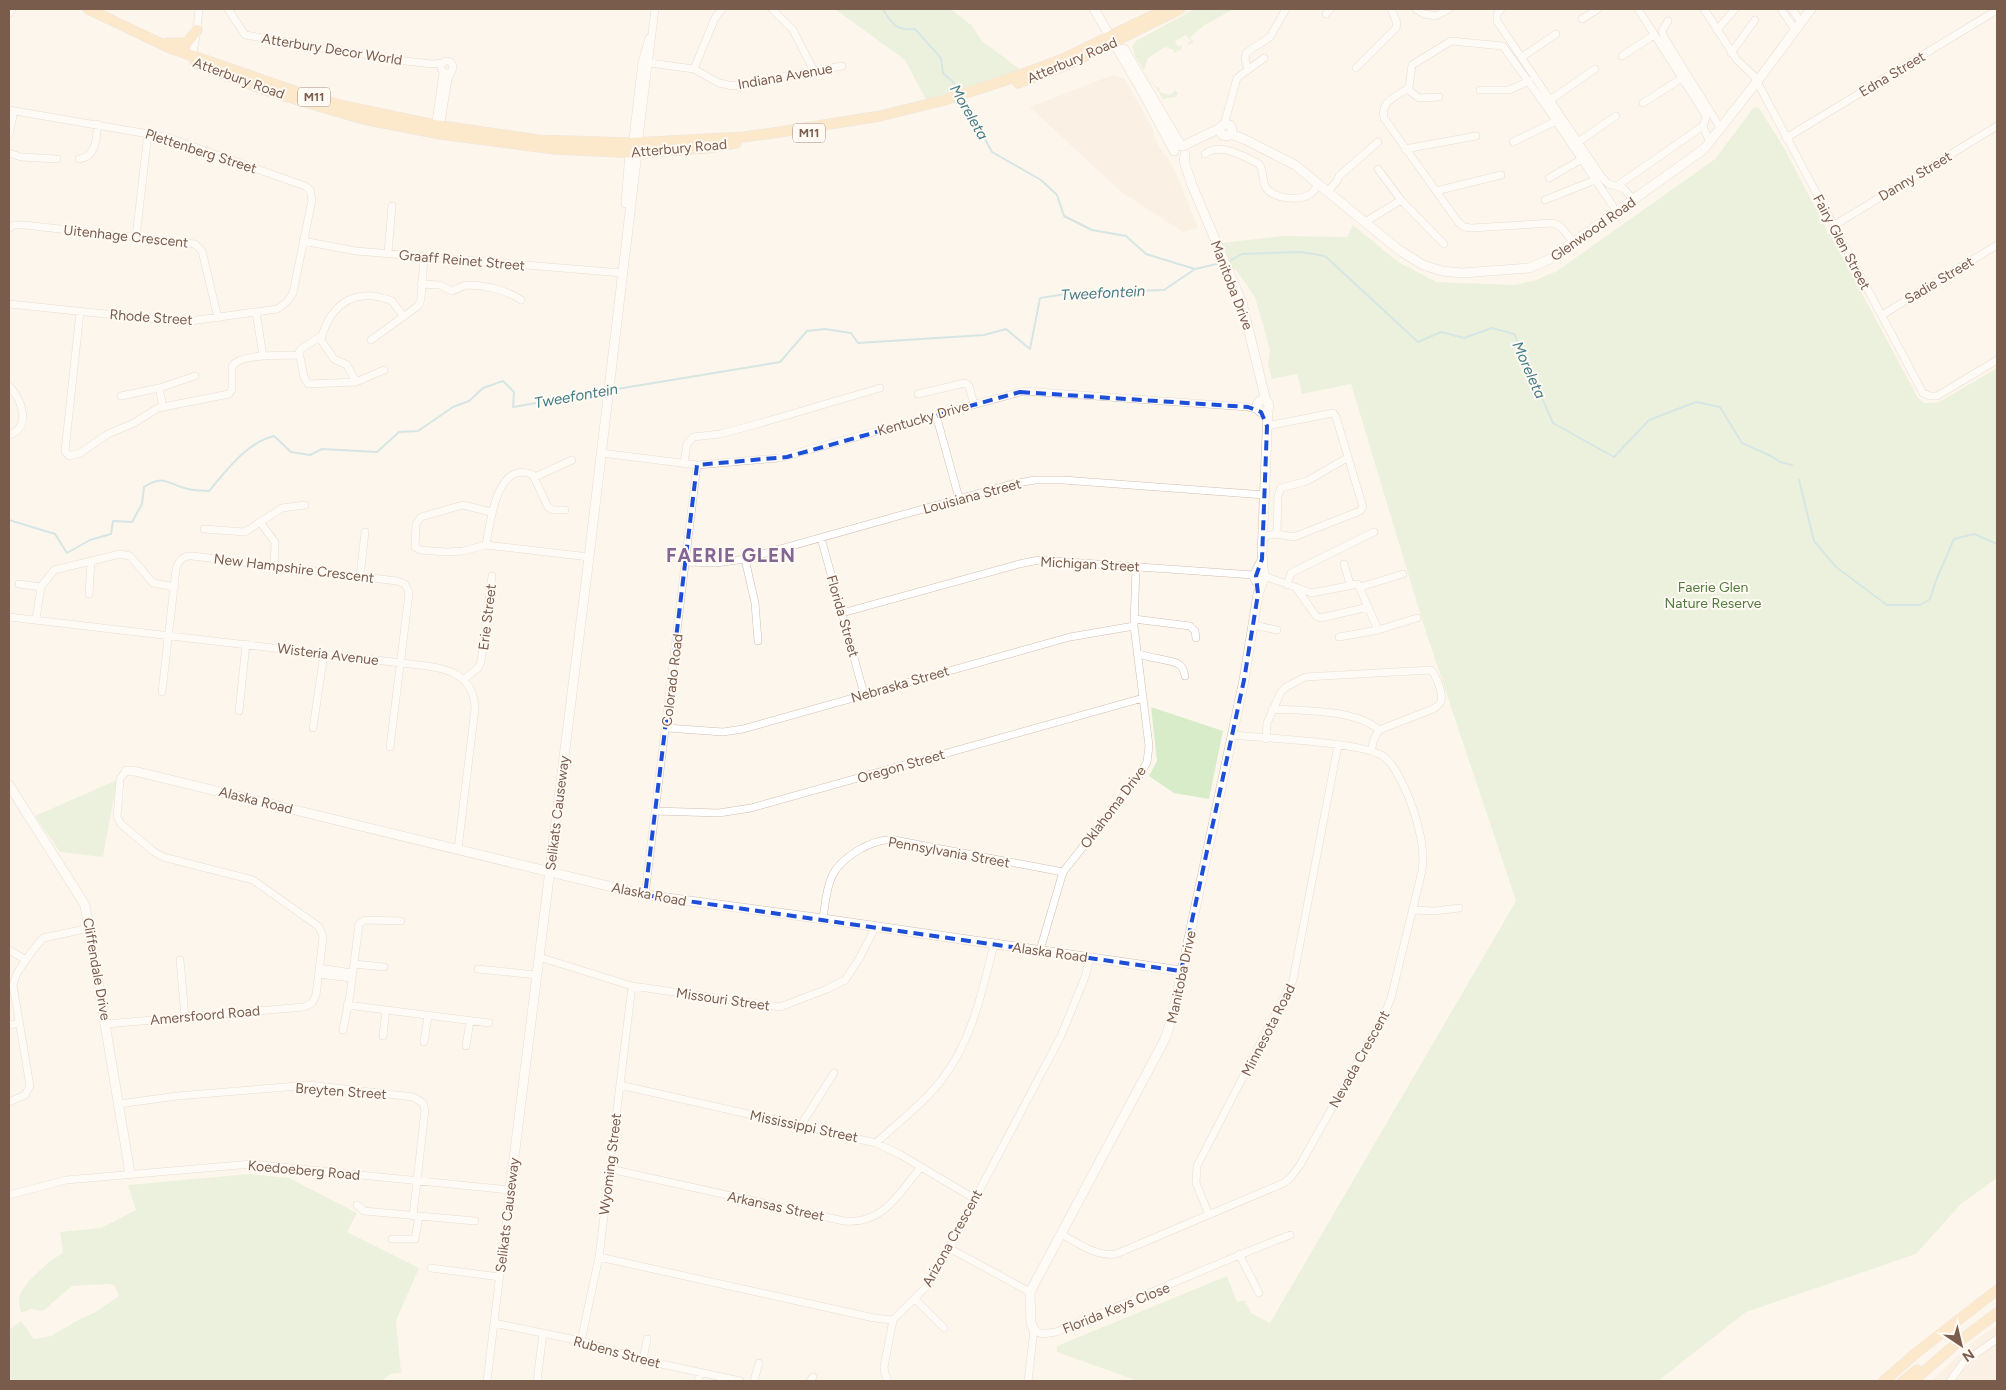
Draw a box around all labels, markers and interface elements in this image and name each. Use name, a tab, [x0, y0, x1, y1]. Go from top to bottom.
street label: Atterbury Decor World	[260, 30, 403, 69]
street label: Atterbury Road	[1025, 34, 1120, 87]
street label: Edna Street	[1856, 48, 1928, 101]
street label: Atterbury Road	[191, 54, 287, 103]
street label: Indiana Avenue	[736, 60, 834, 93]
water label: Moreleta	[946, 81, 992, 143]
road number: M11	[298, 88, 330, 106]
road number: M11	[793, 124, 825, 142]
street label: Plettenberg Street	[143, 125, 259, 178]
street label: Atterbury Road	[630, 136, 728, 161]
street label: Danny Street	[1876, 148, 1955, 205]
street label: Fairy Glen Street	[1809, 192, 1874, 293]
street label: Glenwood Road	[1547, 194, 1639, 265]
street label: Uitenhage Crescent	[63, 221, 189, 252]
street label: Manitoba Drive	[1207, 238, 1257, 333]
street label: Graaff Reinet Street	[398, 247, 526, 274]
street label: Sadie Street	[1902, 253, 1977, 308]
water label: Tweefontein	[1060, 282, 1146, 304]
street label: Rhode Street	[109, 306, 193, 329]
water label: Moreleta	[1508, 339, 1550, 402]
water label: Tweefontein	[533, 380, 619, 412]
street label: Kentucky Drive	[875, 397, 971, 440]
street label: Louisiana Street	[921, 475, 1023, 518]
district label: FAERIE GLEN	[666, 544, 796, 567]
street label: New Hampshire Crescent	[213, 550, 375, 587]
street label: Michigan Street	[1040, 553, 1140, 576]
street label: Florida Street	[823, 573, 862, 659]
park label: Faerie Glen Nature Reserve	[1665, 579, 1762, 612]
street label: Erie Street	[475, 583, 500, 651]
street label: Colorado Road	[658, 633, 687, 727]
street label: Wisteria Avenue	[276, 640, 380, 669]
street label: Nebraska Street	[849, 662, 951, 707]
street label: Oregon Street	[856, 746, 947, 787]
street label: Selikats Causeway	[542, 754, 573, 872]
street label: Oklahoma Drive	[1077, 762, 1150, 852]
street label: Alaska Road	[217, 783, 295, 818]
street label: Pennsylvania Street	[887, 833, 1011, 872]
street label: Alaska Road	[610, 879, 688, 910]
street label: Cliffendale Drive	[79, 916, 114, 1022]
street label: Manitoba Drive	[1163, 929, 1200, 1025]
street label: Alaska Road	[1011, 939, 1089, 966]
street label: Minnesota Road	[1238, 981, 1299, 1079]
street label: Missouri Street	[675, 984, 771, 1015]
street label: Amersfoord Road	[149, 1002, 261, 1029]
street label: Nevada Crescent	[1326, 1008, 1393, 1111]
street label: Breyten Street	[295, 1080, 387, 1103]
street label: Mississippi Street	[748, 1107, 860, 1146]
street label: Wyoming Street	[596, 1112, 625, 1216]
street label: Selikats Causeway	[492, 1156, 523, 1274]
street label: Koedoeberg Road	[247, 1157, 361, 1184]
street label: Arizona Crescent	[919, 1187, 986, 1290]
street label: Arkansas Street	[726, 1188, 826, 1225]
street label: Florida Keys Close	[1060, 1279, 1173, 1338]
north arrow	[1936, 1320, 1986, 1370]
street label: Rubens Street	[571, 1333, 662, 1372]
text: N	[1959, 1345, 1977, 1365]

